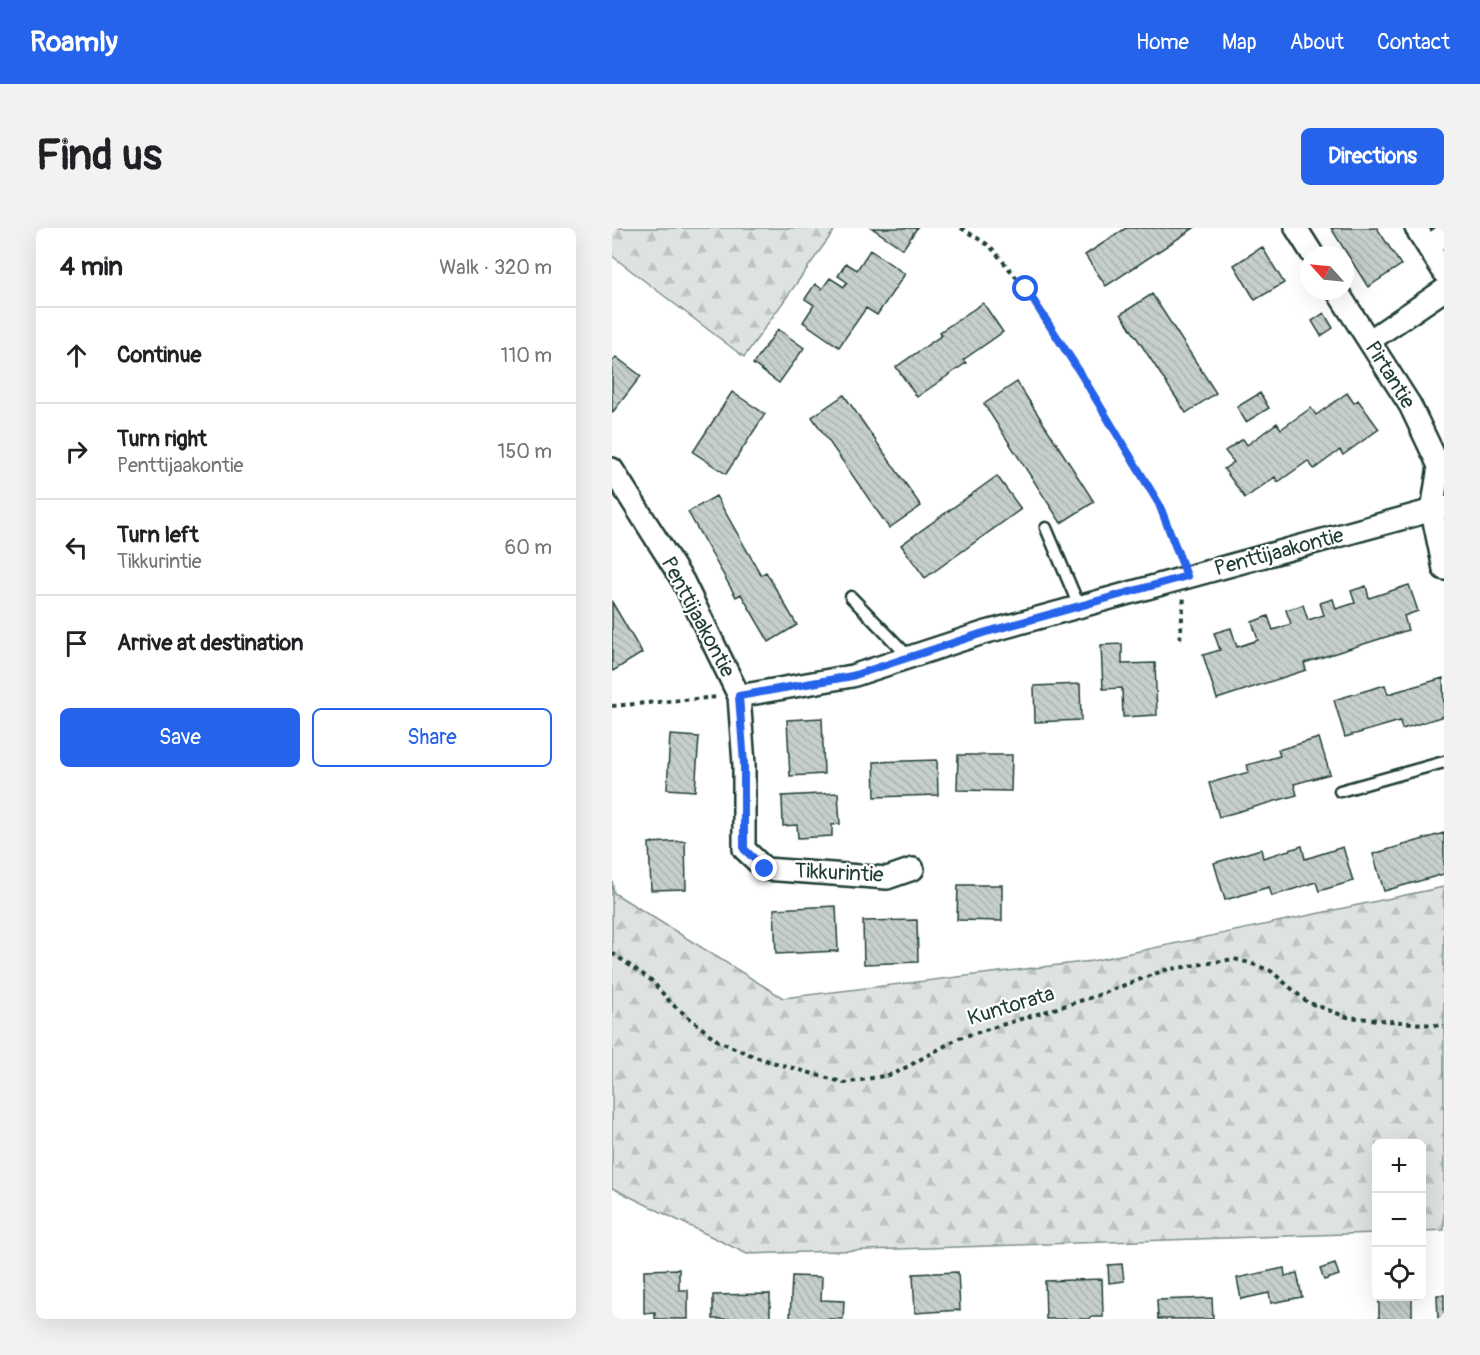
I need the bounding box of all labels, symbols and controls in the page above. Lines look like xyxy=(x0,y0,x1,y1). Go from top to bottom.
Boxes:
text: Roamly xyxy=(30,25,118,60)
text: Home xyxy=(1136,29,1189,56)
text: Map xyxy=(1222,29,1257,56)
text: About xyxy=(1290,29,1344,56)
text: Contact xyxy=(1377,29,1450,56)
button: Directions xyxy=(1301,128,1444,185)
text: Find us xyxy=(36,130,162,182)
north arrow xyxy=(1300,246,1354,300)
text: 4 min xyxy=(60,251,123,283)
text: Walk · 320 m xyxy=(439,255,552,280)
route start xyxy=(1012,275,1038,301)
street label: Pirtantie xyxy=(1359,336,1422,414)
icon: ahead xyxy=(60,339,93,372)
text: Continue xyxy=(117,341,201,369)
text: 110 m xyxy=(501,343,552,368)
text: Turn right xyxy=(117,425,207,453)
icon: right xyxy=(60,435,93,468)
text: 150 m xyxy=(498,439,552,464)
text: Penttijaakontie xyxy=(117,453,243,478)
text: Turn left xyxy=(117,521,199,549)
street label: Penttijaakontie xyxy=(1211,522,1347,582)
icon: left xyxy=(60,531,93,564)
text: 60 m xyxy=(505,535,552,560)
text: Tikkurintie xyxy=(117,549,202,574)
street label: Penttijaakontie xyxy=(655,552,741,682)
icon: arrive xyxy=(60,627,93,660)
text: Arrive at destination xyxy=(117,629,303,657)
button: Save xyxy=(60,708,300,767)
button: Share xyxy=(312,708,552,767)
route end xyxy=(751,855,777,881)
street label: Tikkurintie xyxy=(794,857,885,889)
street label: Kuntorata xyxy=(964,980,1058,1032)
map controls xyxy=(1372,1139,1426,1301)
button: + xyxy=(1372,1139,1426,1193)
button: − xyxy=(1372,1193,1426,1247)
button: locate xyxy=(1372,1247,1426,1301)

